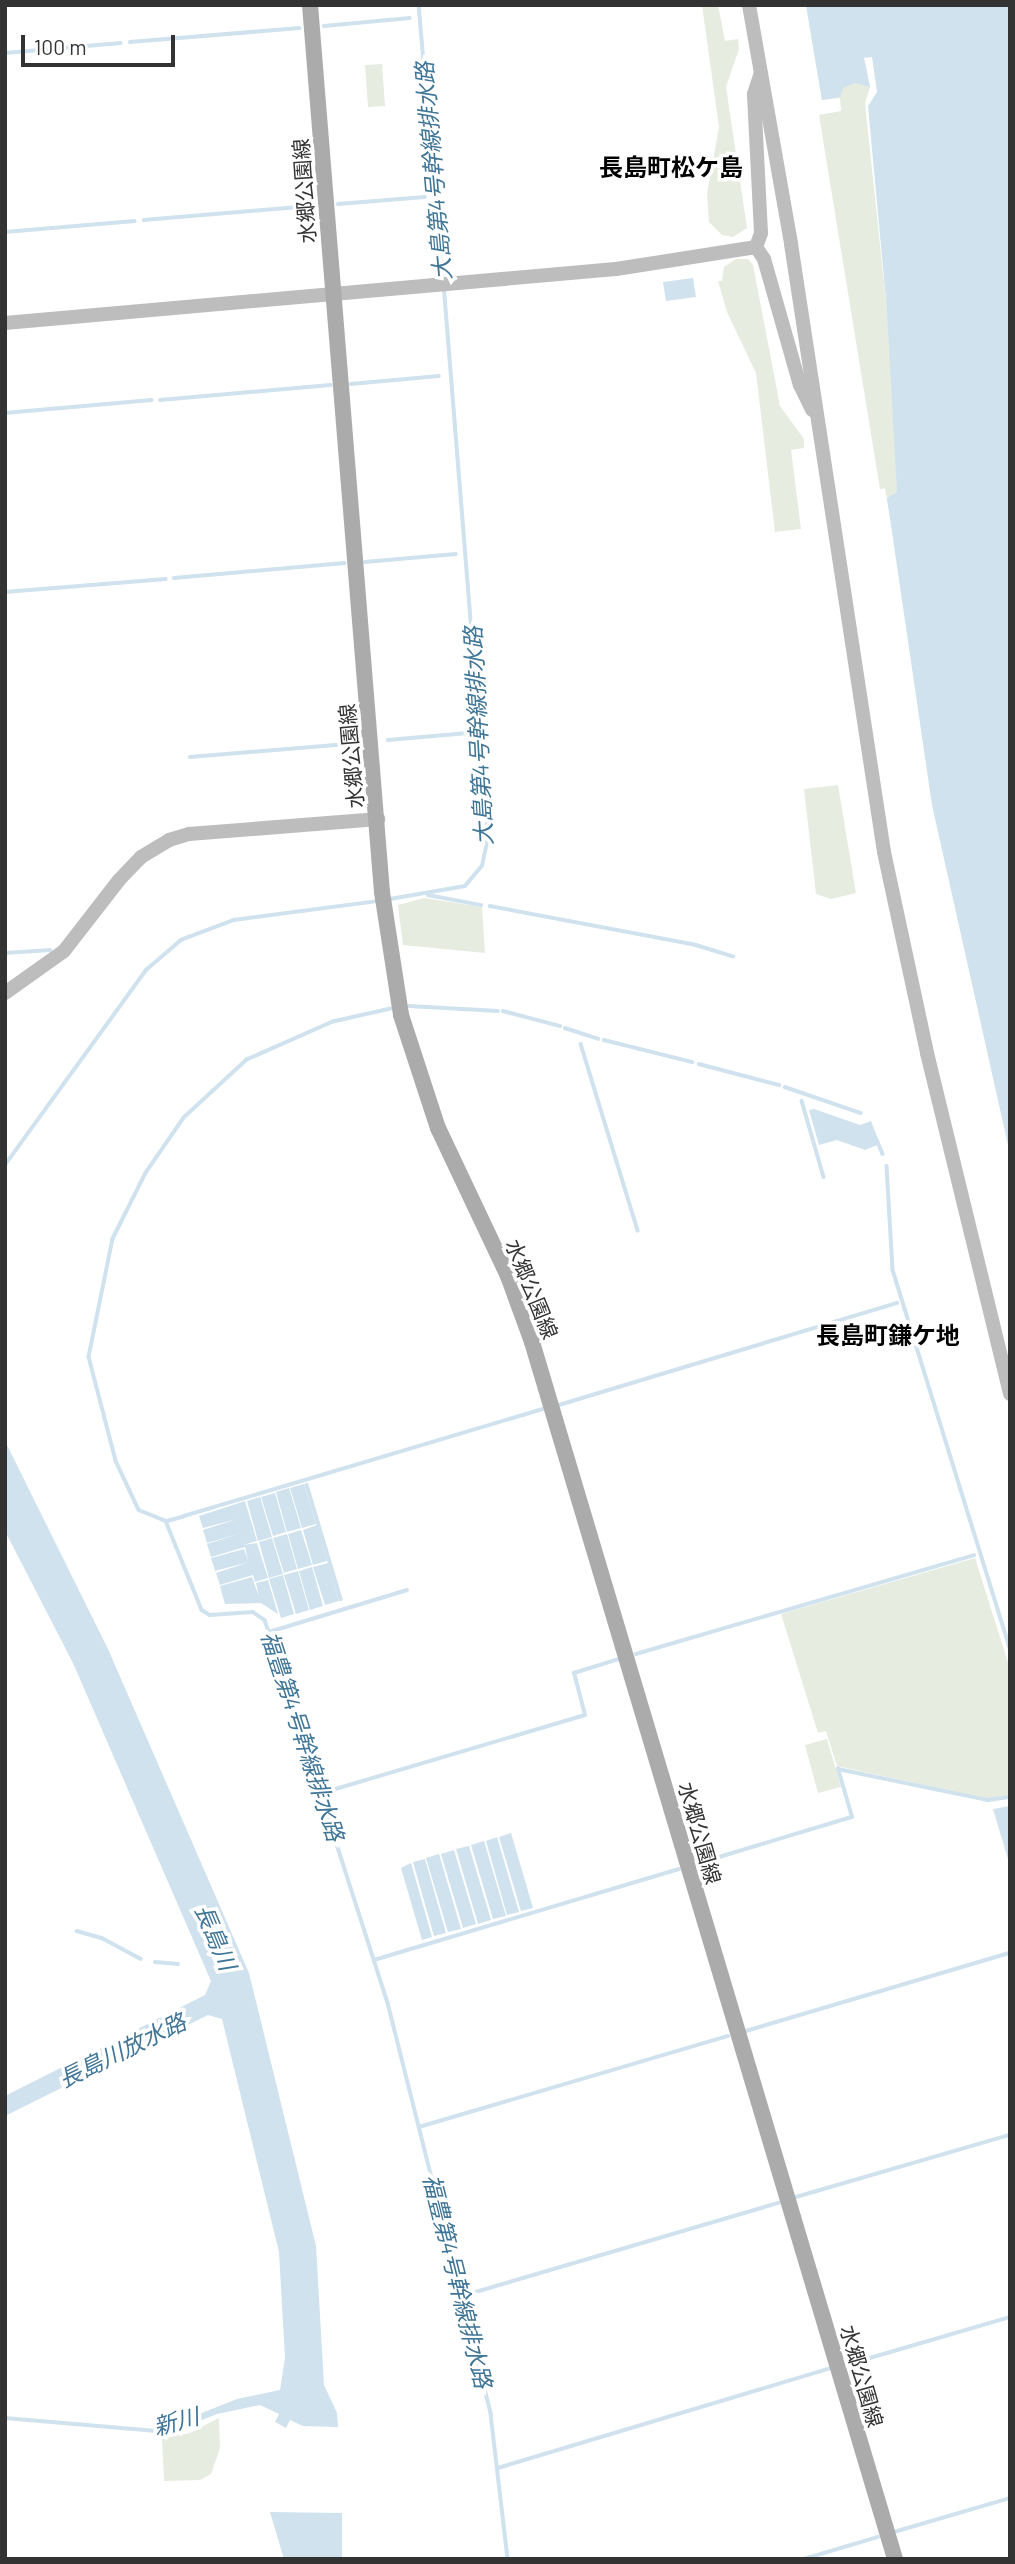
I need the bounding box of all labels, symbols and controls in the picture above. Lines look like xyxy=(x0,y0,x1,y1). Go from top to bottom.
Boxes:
scale bar xyxy=(24,21,178,65)
text: 100 m xyxy=(34,34,87,59)
water label: 大島第4号幹線排水路 xyxy=(410,61,456,281)
street label: 水郷公園線 xyxy=(288,138,320,244)
district label: 長島町松ケ島 xyxy=(599,153,743,181)
water label: 大島第4号幹線排水路 xyxy=(458,626,498,846)
street label: 水郷公園線 xyxy=(334,703,368,809)
street label: 水郷公園線 xyxy=(501,1236,563,1342)
district label: 長島町鎌ケ地 xyxy=(816,1321,960,1349)
water label: 福豊第4号幹線排水路 xyxy=(256,1627,350,1845)
street label: 水郷公園線 xyxy=(673,1779,727,1887)
water label: 長島川 xyxy=(190,1900,242,1974)
water label: 長島川放水路 xyxy=(54,2007,190,2093)
water label: 福豊第4号幹線排水路 xyxy=(418,2171,498,2391)
street label: 水郷公園線 xyxy=(835,2322,889,2430)
water label: 新川 xyxy=(150,2402,202,2440)

